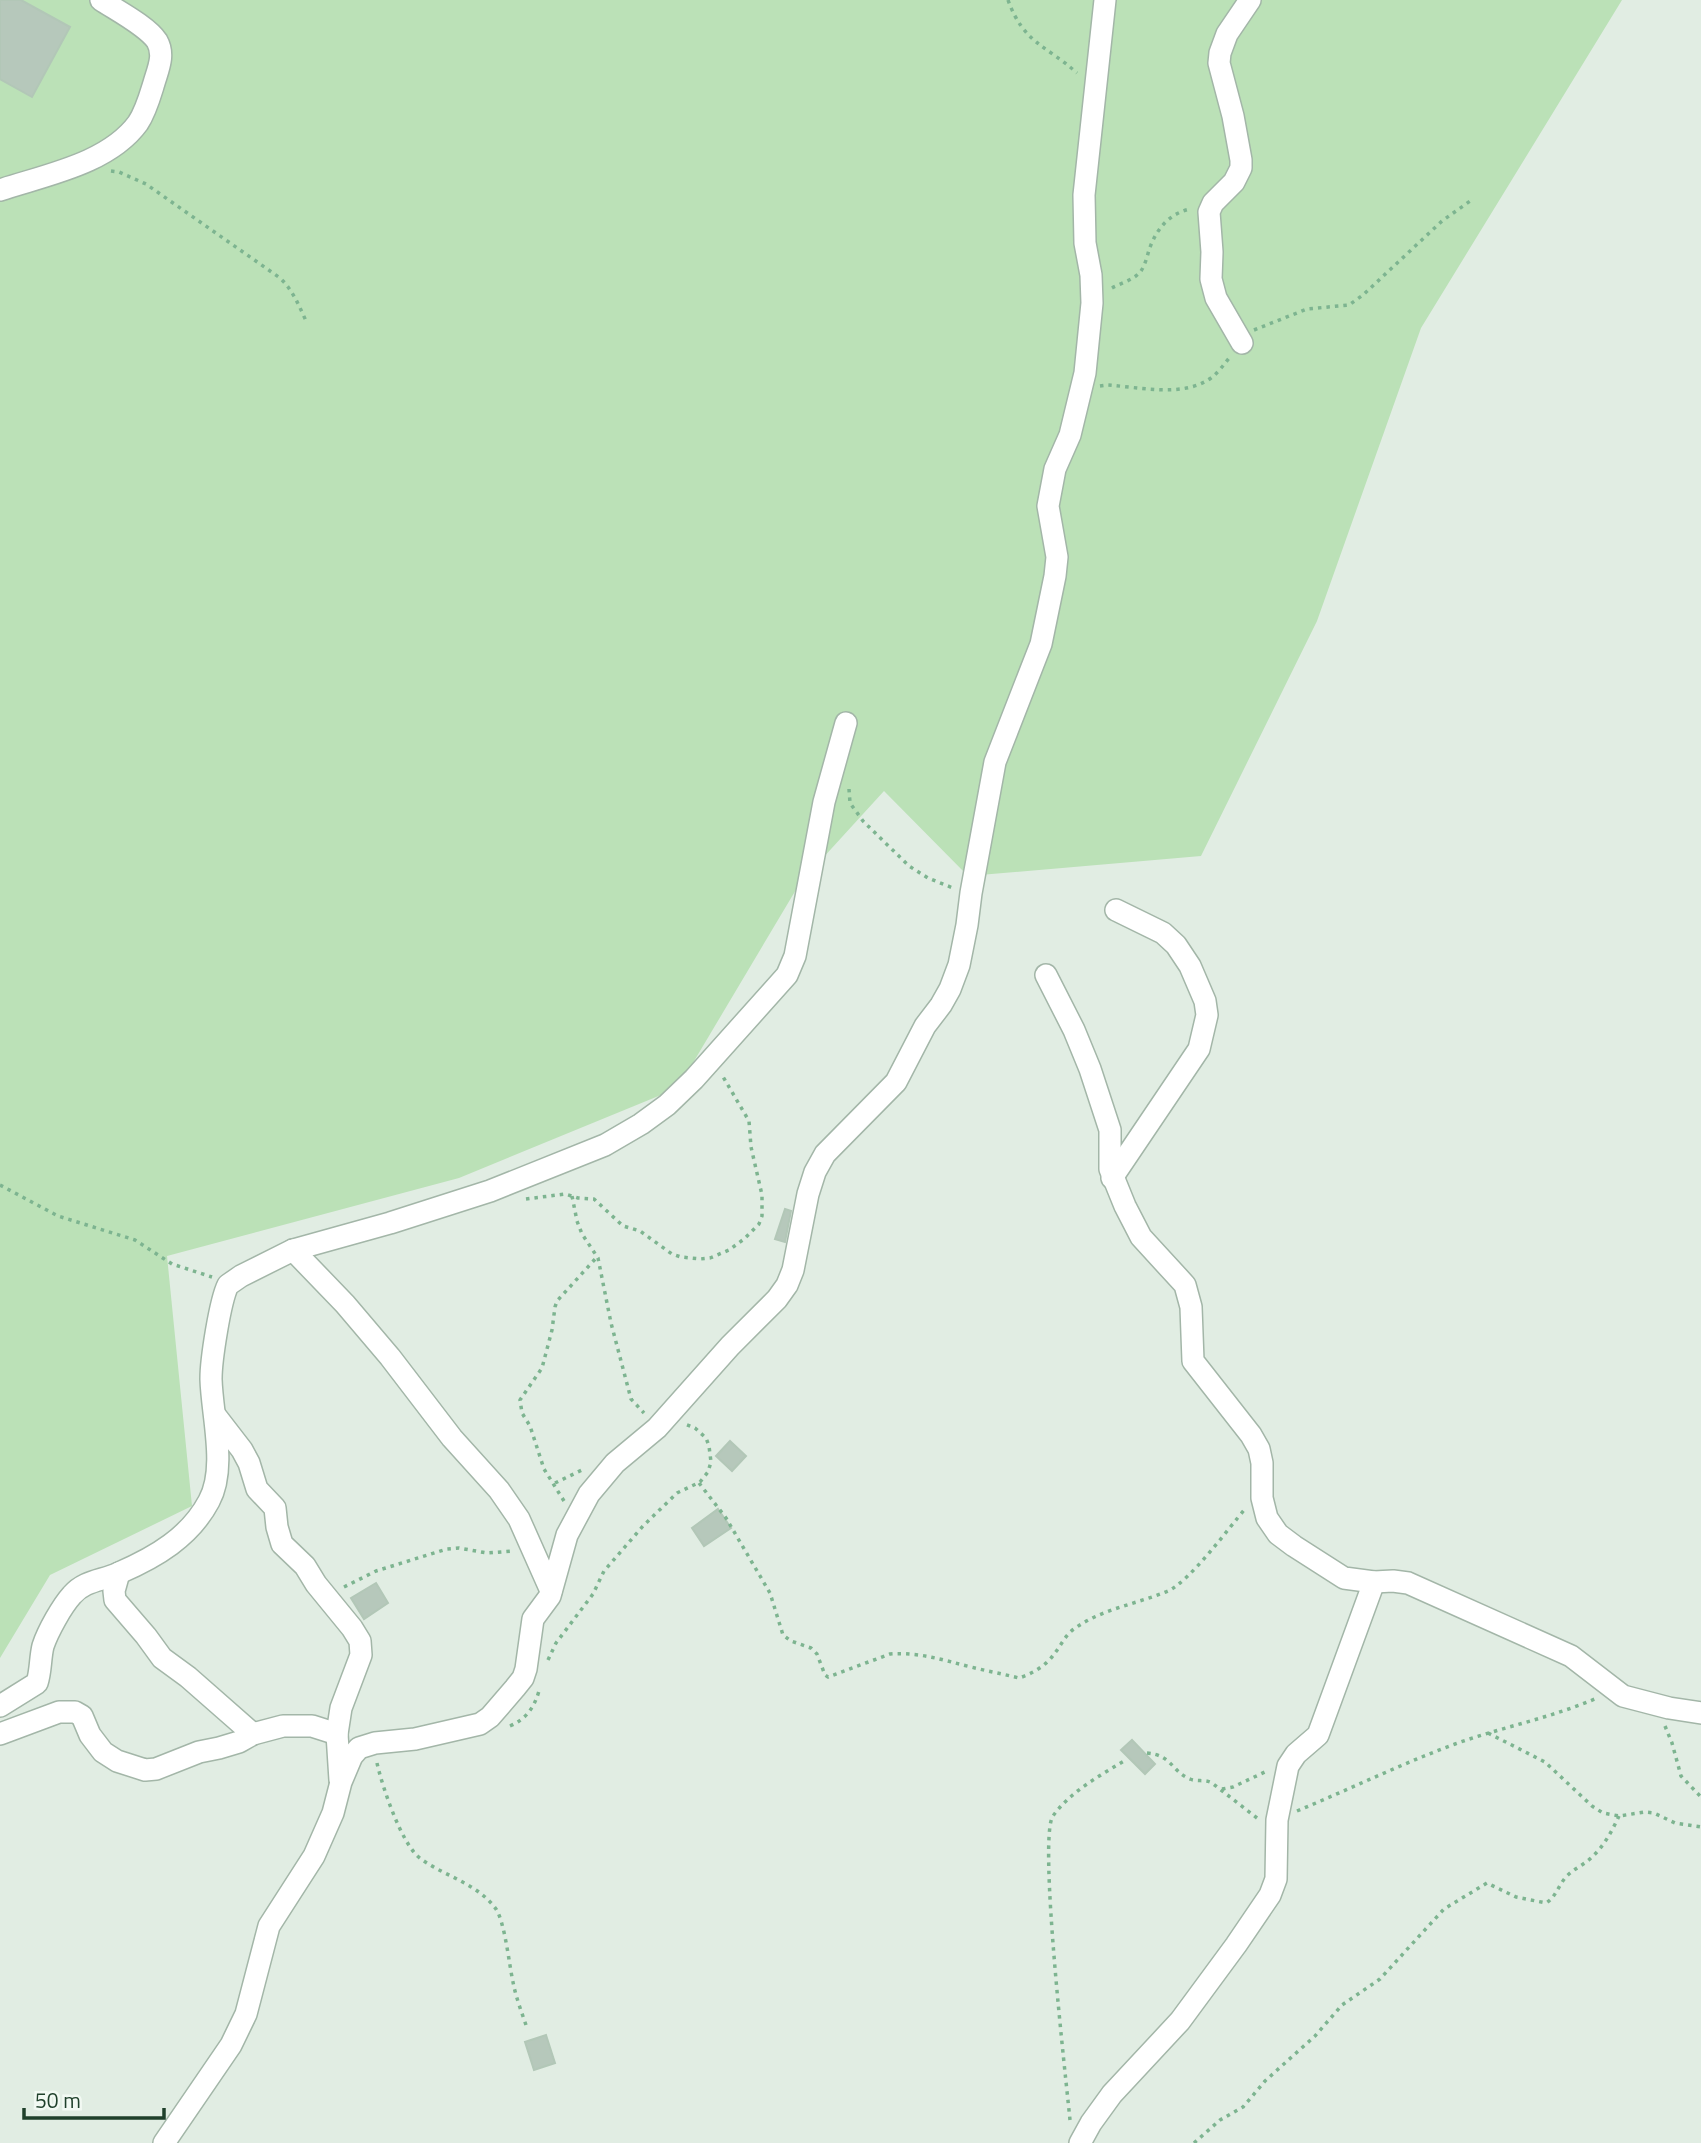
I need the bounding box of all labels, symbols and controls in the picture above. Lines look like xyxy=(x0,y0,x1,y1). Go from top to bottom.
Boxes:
scale bar xyxy=(24,2076,164,2120)
text: 50 m xyxy=(35,2084,81,2116)

